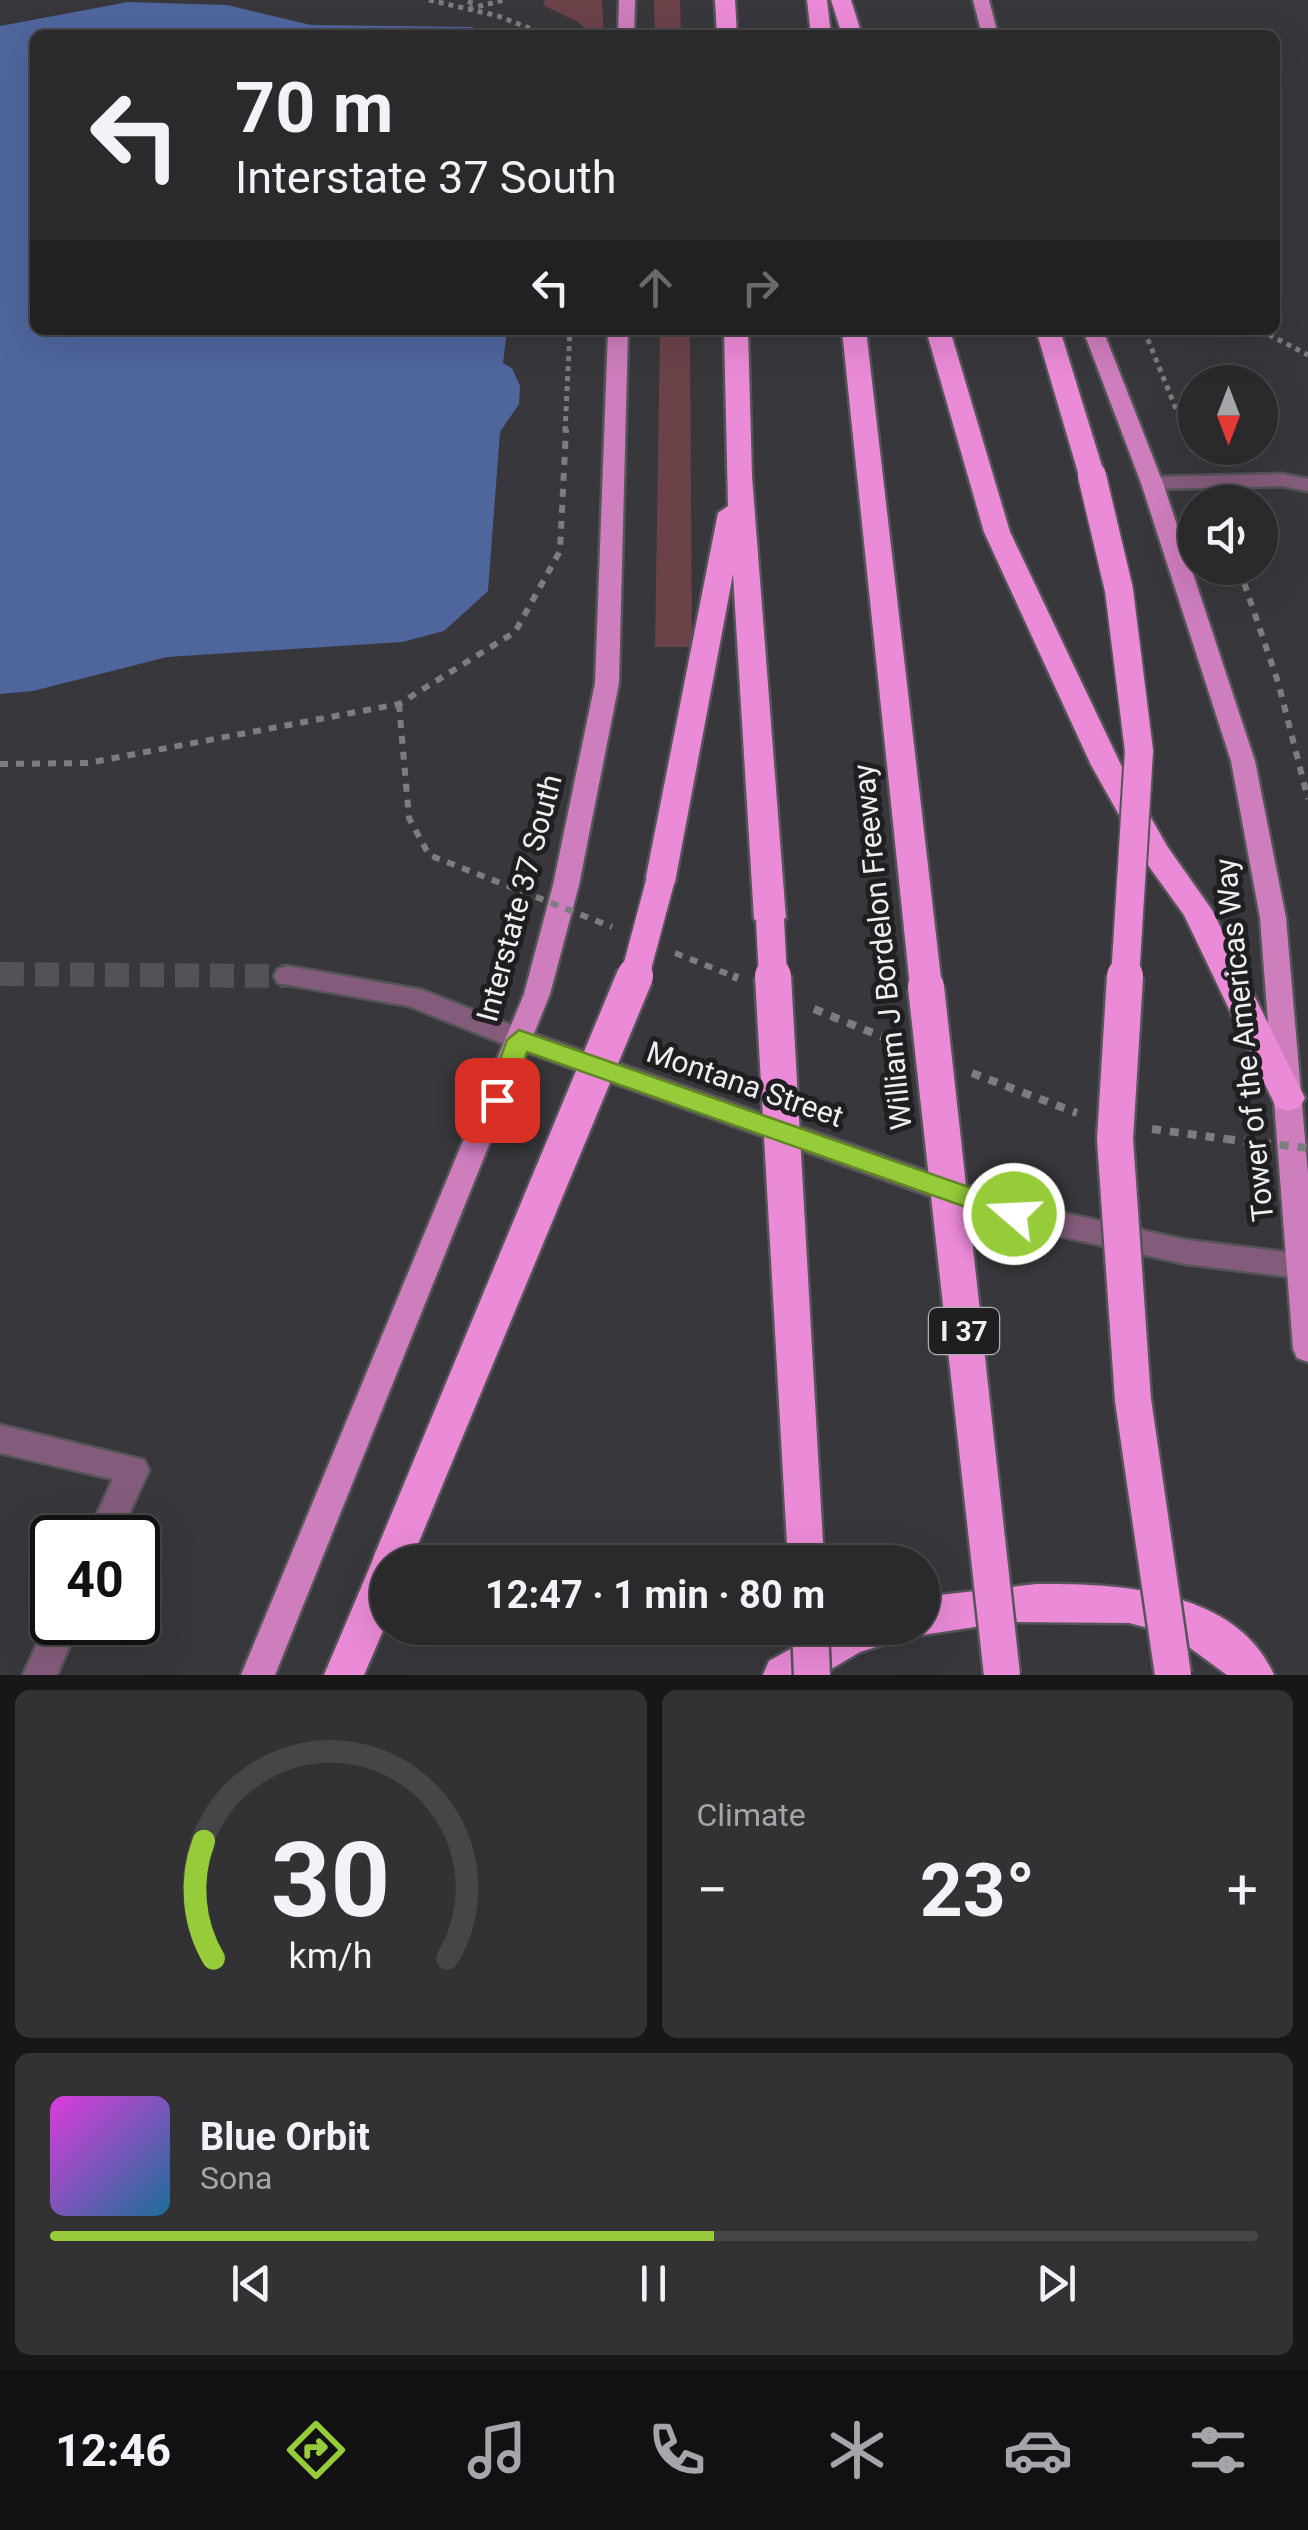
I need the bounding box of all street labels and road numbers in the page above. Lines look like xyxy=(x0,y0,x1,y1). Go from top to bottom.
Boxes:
street label: William J Bordelon Freeway xyxy=(845,762,919,1132)
street label: Interstate 37 South xyxy=(469,771,569,1025)
street label: Tower of the Americas Way xyxy=(1208,857,1280,1223)
street label: Montana Street xyxy=(642,1034,848,1134)
road number: I 37 xyxy=(929,1308,999,1354)

